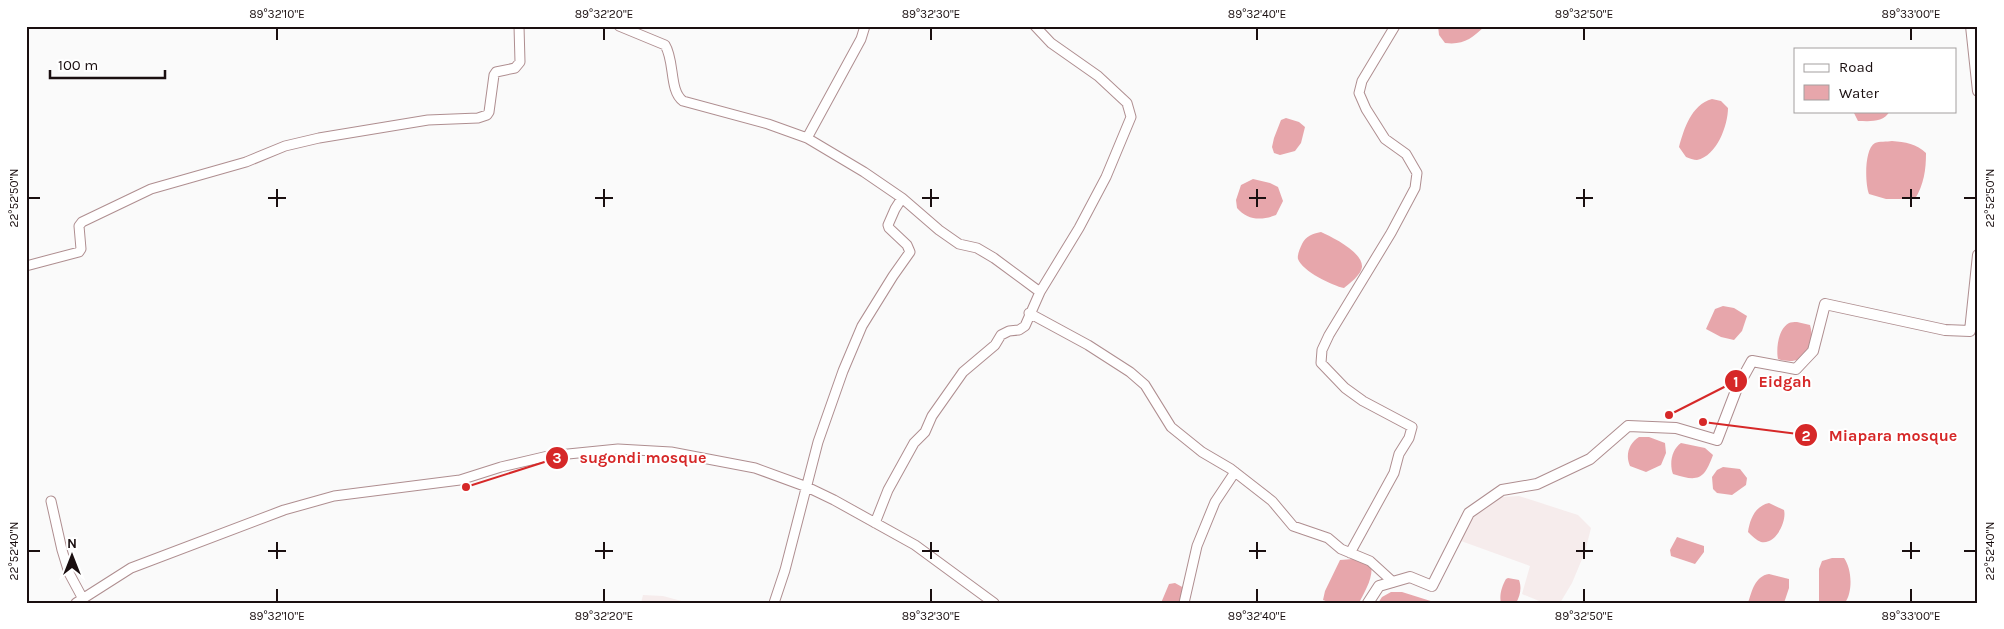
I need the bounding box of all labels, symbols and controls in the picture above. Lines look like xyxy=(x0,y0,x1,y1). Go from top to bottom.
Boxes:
text: 89°32'10"E xyxy=(249,7,305,21)
text: 89°32'20"E xyxy=(575,7,633,21)
text: 89°32'30"E xyxy=(902,7,960,21)
text: 89°32'40"E xyxy=(1228,7,1286,21)
text: 89°32'50"E xyxy=(1555,7,1613,21)
text: 89°33'00"E xyxy=(1882,7,1940,21)
scale bar xyxy=(50,48,165,80)
legend xyxy=(1794,48,1956,112)
text: 100 m xyxy=(58,56,98,74)
text: Road xyxy=(1839,58,1874,76)
text: Water xyxy=(1839,84,1880,102)
text: 22°52'50"N xyxy=(7,168,21,228)
text: 22°52'50"N xyxy=(1983,168,1997,228)
callout: Eidgah xyxy=(1723,366,1821,397)
text: Eidgah xyxy=(1758,372,1812,391)
text: 1 xyxy=(1733,373,1739,391)
callout: Miapara mosque xyxy=(1794,420,1967,451)
text: Miapara mosque xyxy=(1829,426,1957,445)
text: 2 xyxy=(1801,427,1811,445)
callout: sugondi mosque xyxy=(545,442,717,473)
text: sugondi mosque xyxy=(580,448,706,467)
text: 3 xyxy=(552,449,562,467)
text: 22°52'40"N xyxy=(7,521,21,581)
text: 22°52'40"N xyxy=(1983,521,1997,581)
north arrow xyxy=(48,532,98,582)
text: N xyxy=(67,535,77,552)
text: 89°32'10"E xyxy=(249,609,305,623)
text: 89°32'20"E xyxy=(575,609,633,623)
text: 89°32'30"E xyxy=(902,609,960,623)
text: 89°32'40"E xyxy=(1228,609,1286,623)
text: 89°32'50"E xyxy=(1555,609,1613,623)
text: 89°33'00"E xyxy=(1882,609,1940,623)

